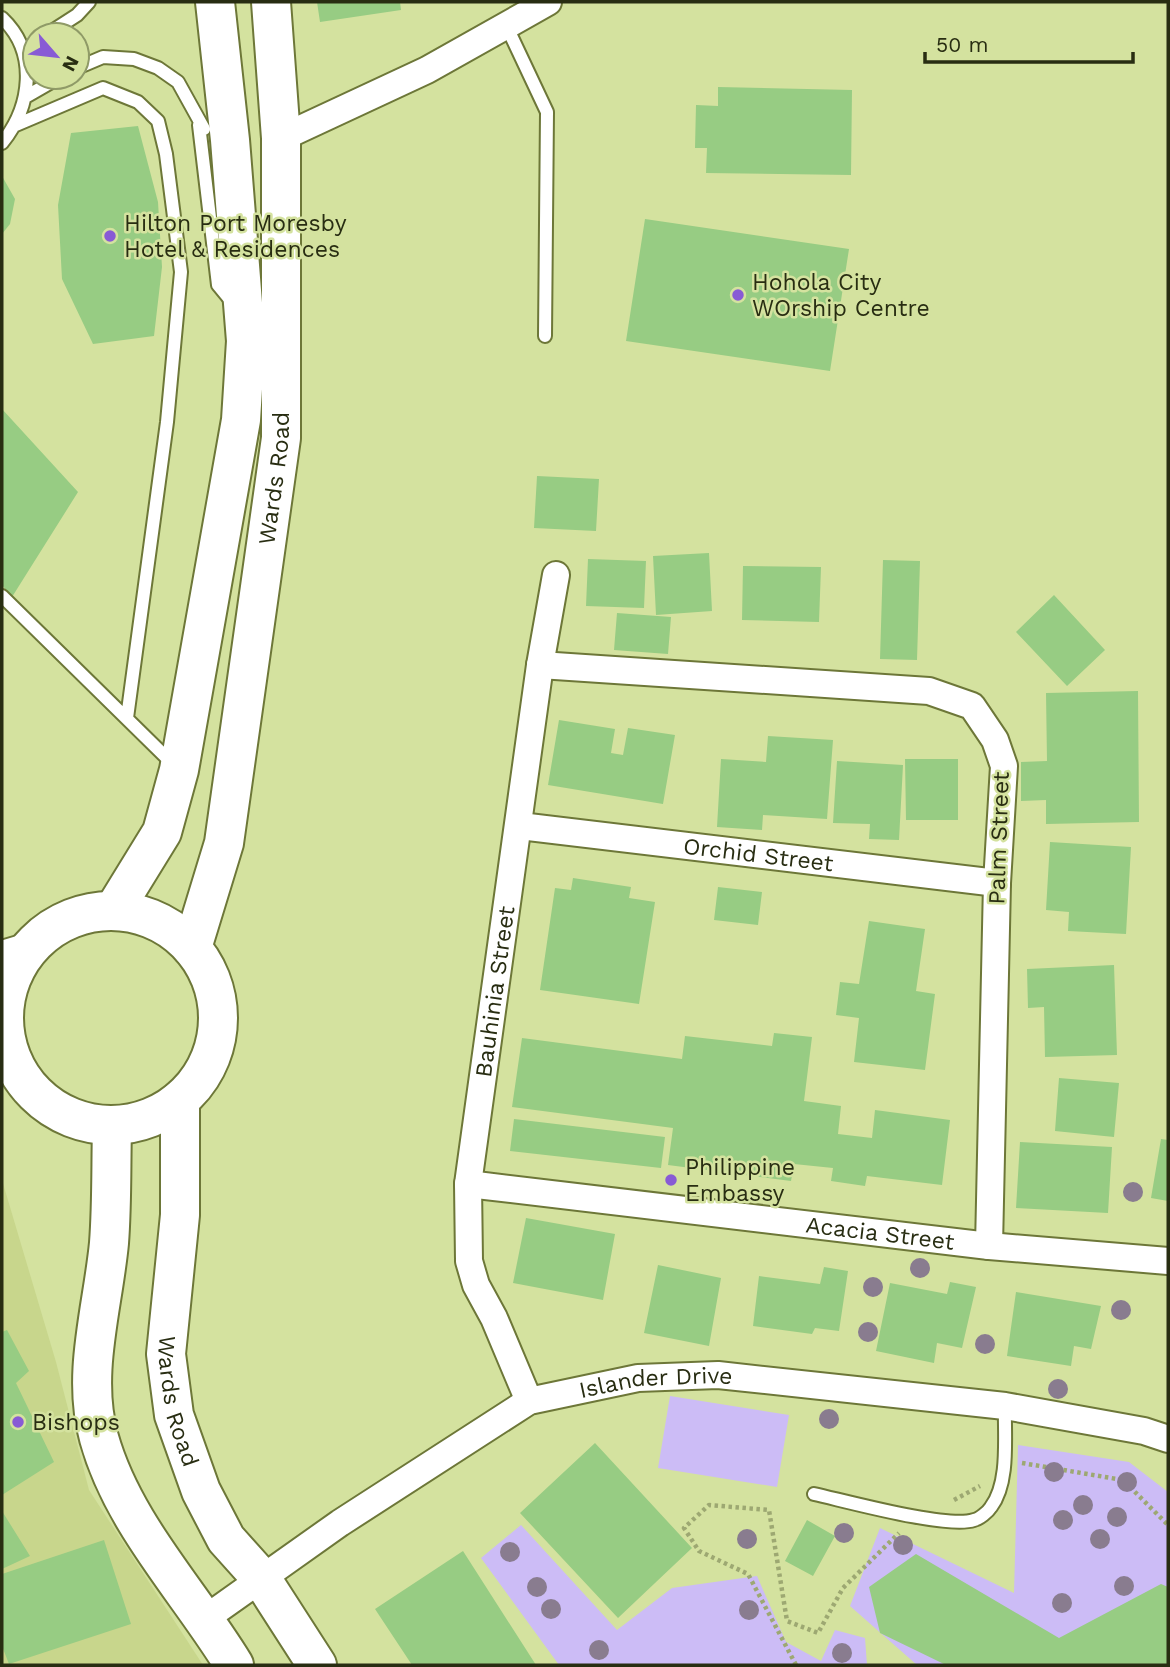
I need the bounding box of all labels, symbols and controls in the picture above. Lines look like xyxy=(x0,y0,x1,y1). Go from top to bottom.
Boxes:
north arrow xyxy=(21,21,91,91)
scale bar xyxy=(925,21,1133,65)
text: 50 m xyxy=(936,32,988,57)
text: N xyxy=(57,52,84,75)
place label: Hilton Port Moresby Hotel & Residences xyxy=(124,210,347,263)
marker: Hilton Port Moresby Hotel & Residences xyxy=(102,228,118,244)
place label: Hohola City WOrship Centre xyxy=(752,269,930,322)
marker: Hohola City WOrship Centre xyxy=(730,287,746,303)
street label: Wards Road xyxy=(253,412,295,546)
street label: Palm Street xyxy=(983,771,1015,905)
street label: Orchid Street xyxy=(682,832,835,877)
street label: Bauhinia Street xyxy=(469,904,520,1079)
place label: Philippine Embassy xyxy=(685,1154,795,1207)
marker: Philippine Embassy xyxy=(663,1172,679,1188)
street label: Acacia Street xyxy=(804,1211,956,1255)
street label: Wards Road xyxy=(152,1334,205,1470)
street label: Islander Drive xyxy=(577,1361,734,1404)
place label: Bishops xyxy=(32,1409,120,1436)
marker: Bishops xyxy=(10,1414,26,1430)

